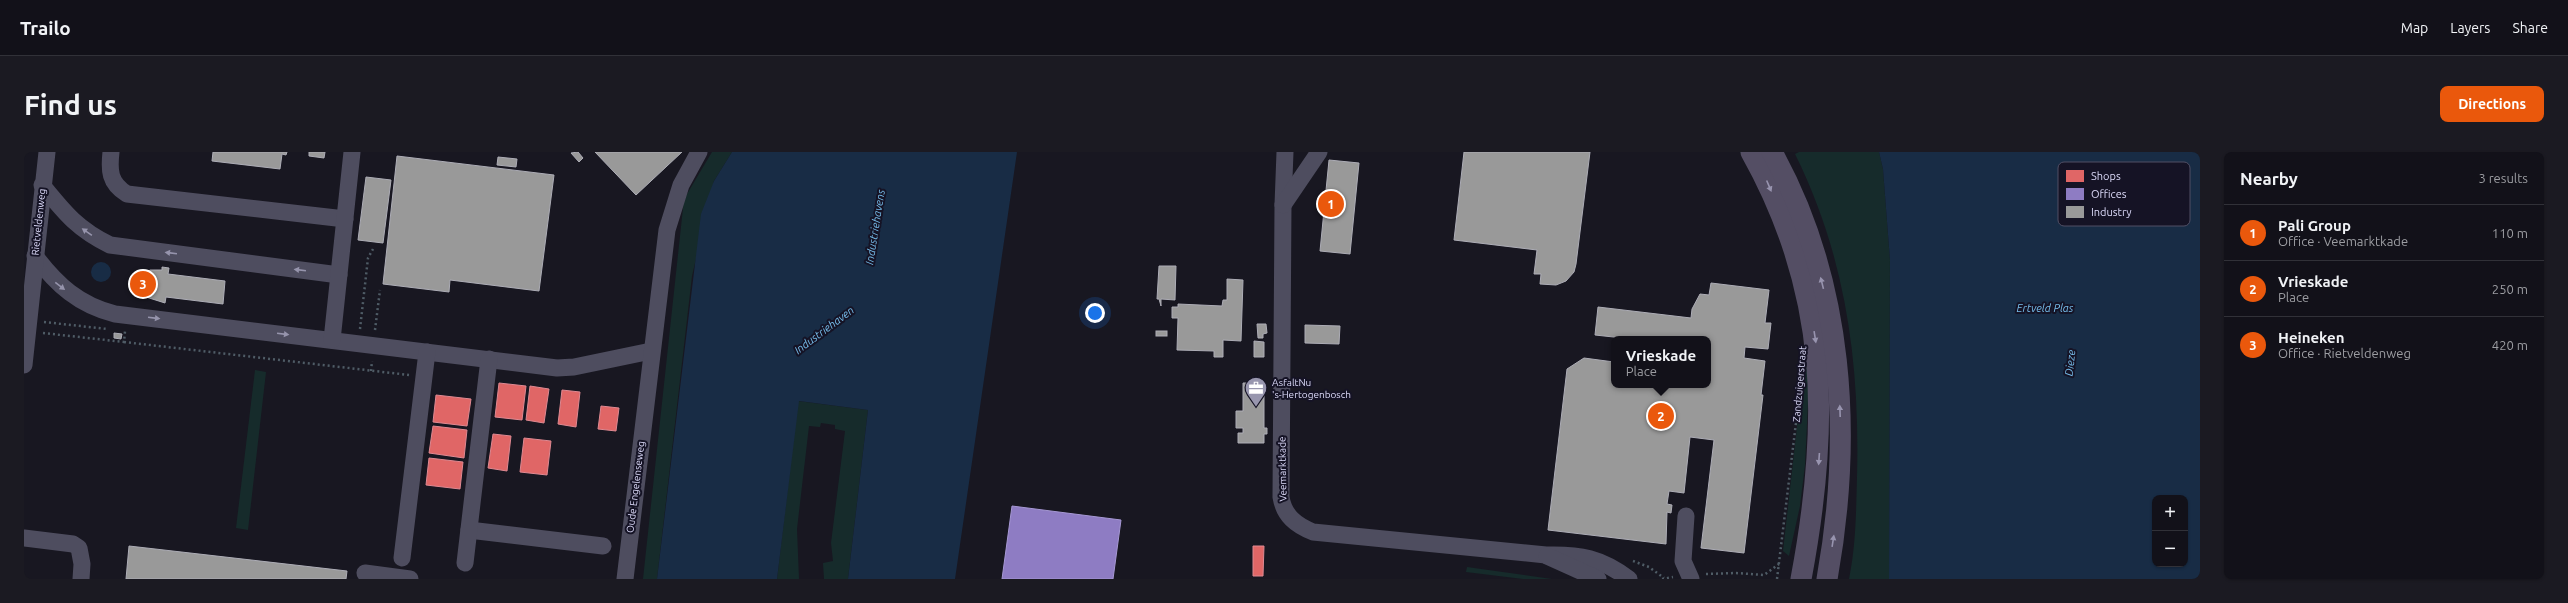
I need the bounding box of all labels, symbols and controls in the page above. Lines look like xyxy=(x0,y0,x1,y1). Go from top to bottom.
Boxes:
text: Trailo xyxy=(20,17,71,39)
text: Map xyxy=(2401,20,2428,36)
text: Layers xyxy=(2450,20,2490,36)
text: Share xyxy=(2512,20,2548,36)
button: Directions xyxy=(2440,86,2544,122)
text: Find us xyxy=(24,89,117,120)
legend xyxy=(2058,162,2190,226)
text: Nearby xyxy=(2240,169,2298,188)
text: Shops xyxy=(2091,170,2121,182)
text: 3 results xyxy=(2478,171,2528,185)
one-way arrow xyxy=(1766,181,1772,192)
street label: Rietveldenweg xyxy=(30,188,47,256)
water label: Industriehavens xyxy=(863,188,887,265)
text: Offices xyxy=(2091,188,2127,200)
pin: 1 xyxy=(1318,189,1344,219)
text: Industry xyxy=(2091,206,2132,218)
text: Pali Group xyxy=(2278,217,2351,234)
text: 1 xyxy=(2249,226,2257,240)
text: 110 m xyxy=(2492,226,2528,240)
one-way arrow xyxy=(81,228,92,236)
text: Office · Veemarktkade xyxy=(2278,234,2408,248)
one-way arrow xyxy=(165,250,177,256)
one-way arrow xyxy=(294,267,306,273)
pin: 3 xyxy=(130,269,156,299)
text: Vrieskade xyxy=(2278,273,2348,290)
one-way arrow xyxy=(1819,276,1825,288)
one-way arrow xyxy=(54,281,65,290)
text: 2 xyxy=(2249,282,2257,296)
text: 250 m xyxy=(2492,282,2528,296)
text: Place xyxy=(2278,290,2309,304)
water label: Ertveld Plas xyxy=(2017,302,2074,314)
your location xyxy=(1085,303,1105,323)
water label: Industriehaven xyxy=(792,304,856,356)
one-way arrow xyxy=(148,314,160,321)
text: Heineken xyxy=(2278,329,2344,346)
one-way arrow xyxy=(277,331,289,337)
one-way arrow xyxy=(1812,331,1818,343)
popup xyxy=(1611,336,1711,388)
text: 3 xyxy=(2249,338,2257,352)
text: 420 m xyxy=(2492,338,2528,352)
street label: Zandzuigerstraat xyxy=(1791,345,1808,423)
text: Office · Rietveldenweg xyxy=(2278,346,2411,360)
text: Vrieskade xyxy=(1626,347,1696,364)
water label: Dieze xyxy=(2063,349,2077,377)
text: Place xyxy=(1626,364,1657,378)
office icon: AsfaltNu 's-Hertogenbosch xyxy=(1243,375,1269,408)
place label: AsfaltNu 's-Hertogenbosch xyxy=(1272,377,1351,400)
pin: 2 xyxy=(1648,401,1674,431)
one-way arrow xyxy=(1836,405,1843,417)
street label: Veemarktkade xyxy=(1276,436,1289,502)
street label: Oude Engelenseweg xyxy=(624,441,647,534)
one-way arrow xyxy=(1815,453,1822,465)
map controls xyxy=(2152,495,2188,567)
button: + xyxy=(2152,495,2188,531)
button: − xyxy=(2152,531,2188,567)
one-way arrow xyxy=(1830,534,1836,547)

